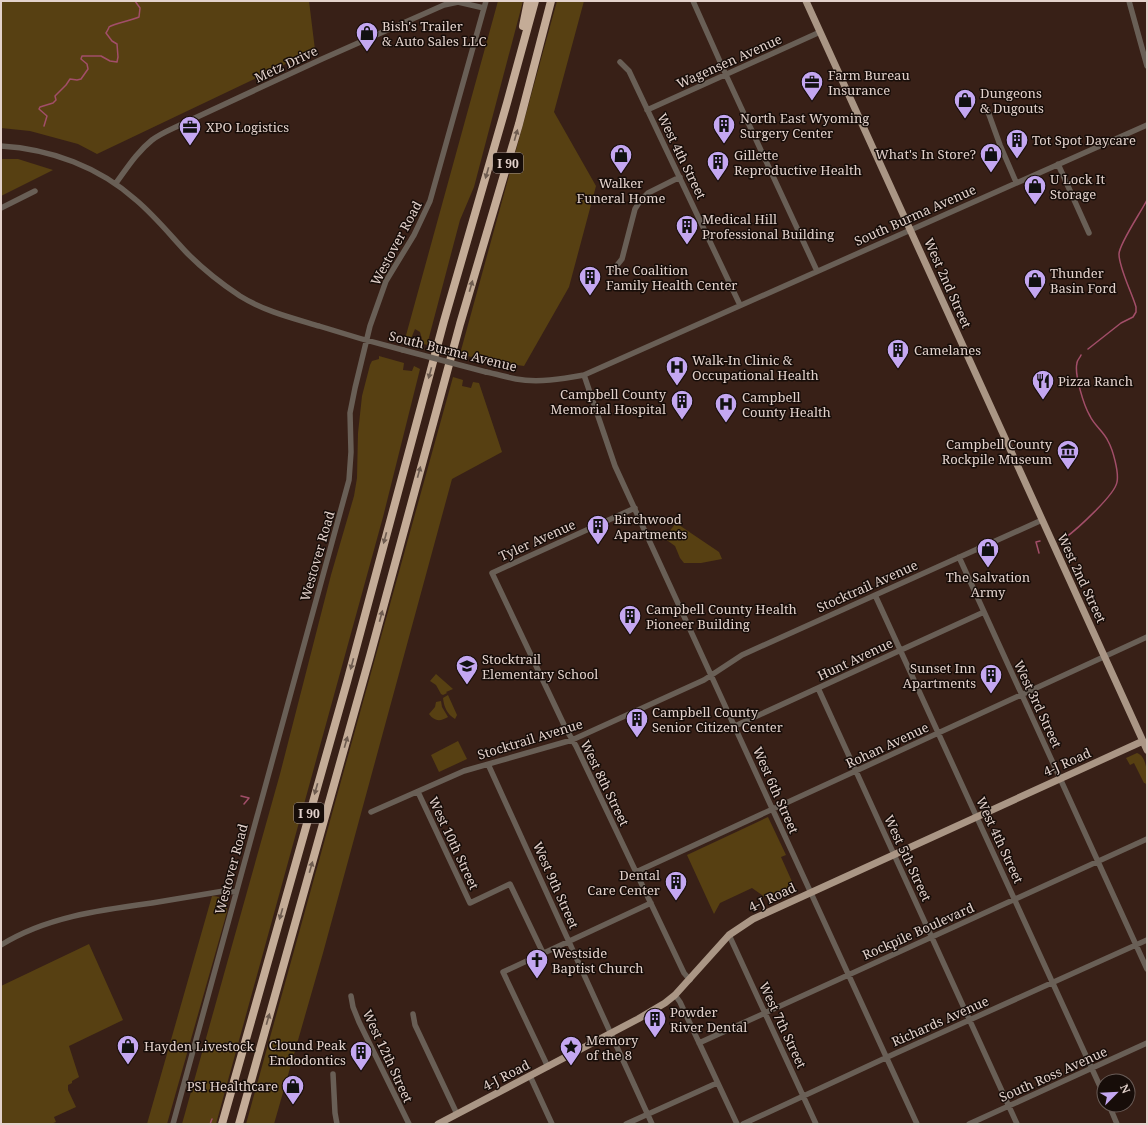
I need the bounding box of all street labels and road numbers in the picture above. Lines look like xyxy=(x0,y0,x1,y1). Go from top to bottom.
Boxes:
street label: Wagensen Avenue xyxy=(674,30,784,92)
street label: Metz Drive xyxy=(251,41,321,87)
street label: West 4th Street xyxy=(653,110,711,202)
road number: I 90 xyxy=(493,153,523,173)
street label: South Burma Avenue xyxy=(851,180,979,250)
street label: Westover Road xyxy=(366,198,426,288)
street label: West 2nd Street xyxy=(920,235,976,331)
street label: South Burma Avenue xyxy=(387,326,519,376)
street label: Westover Road xyxy=(296,509,338,603)
street label: Tyler Avenue xyxy=(496,515,578,565)
street label: West 2nd Street xyxy=(1053,530,1111,626)
street label: Stocktrail Avenue xyxy=(814,556,920,616)
street label: Hunt Avenue xyxy=(814,634,896,684)
street label: West 3rd Street xyxy=(1010,657,1066,751)
street label: Stocktrail Avenue xyxy=(475,714,585,764)
street label: Rohan Avenue xyxy=(842,718,932,772)
street label: West 8th Street xyxy=(576,737,634,829)
street label: 4-J Road xyxy=(1040,743,1094,781)
street label: West 6th Street xyxy=(749,744,803,837)
street label: West 10th Street xyxy=(425,794,484,893)
street label: West 4th Street xyxy=(972,794,1028,886)
road number: I 90 xyxy=(294,803,324,823)
street label: West 5th Street xyxy=(880,812,936,904)
street label: Westover Road xyxy=(210,822,252,916)
street label: West 9th Street xyxy=(529,839,583,932)
street label: 4-J Road xyxy=(745,878,799,916)
street label: Rockpile Boulevard xyxy=(859,898,977,964)
street label: West 7th Street xyxy=(755,979,811,1071)
street label: Richards Avenue xyxy=(889,992,991,1050)
street label: West 12th Street xyxy=(359,1007,418,1106)
street label: South Ross Avenue xyxy=(996,1042,1110,1106)
street label: 4-J Road xyxy=(479,1055,533,1095)

